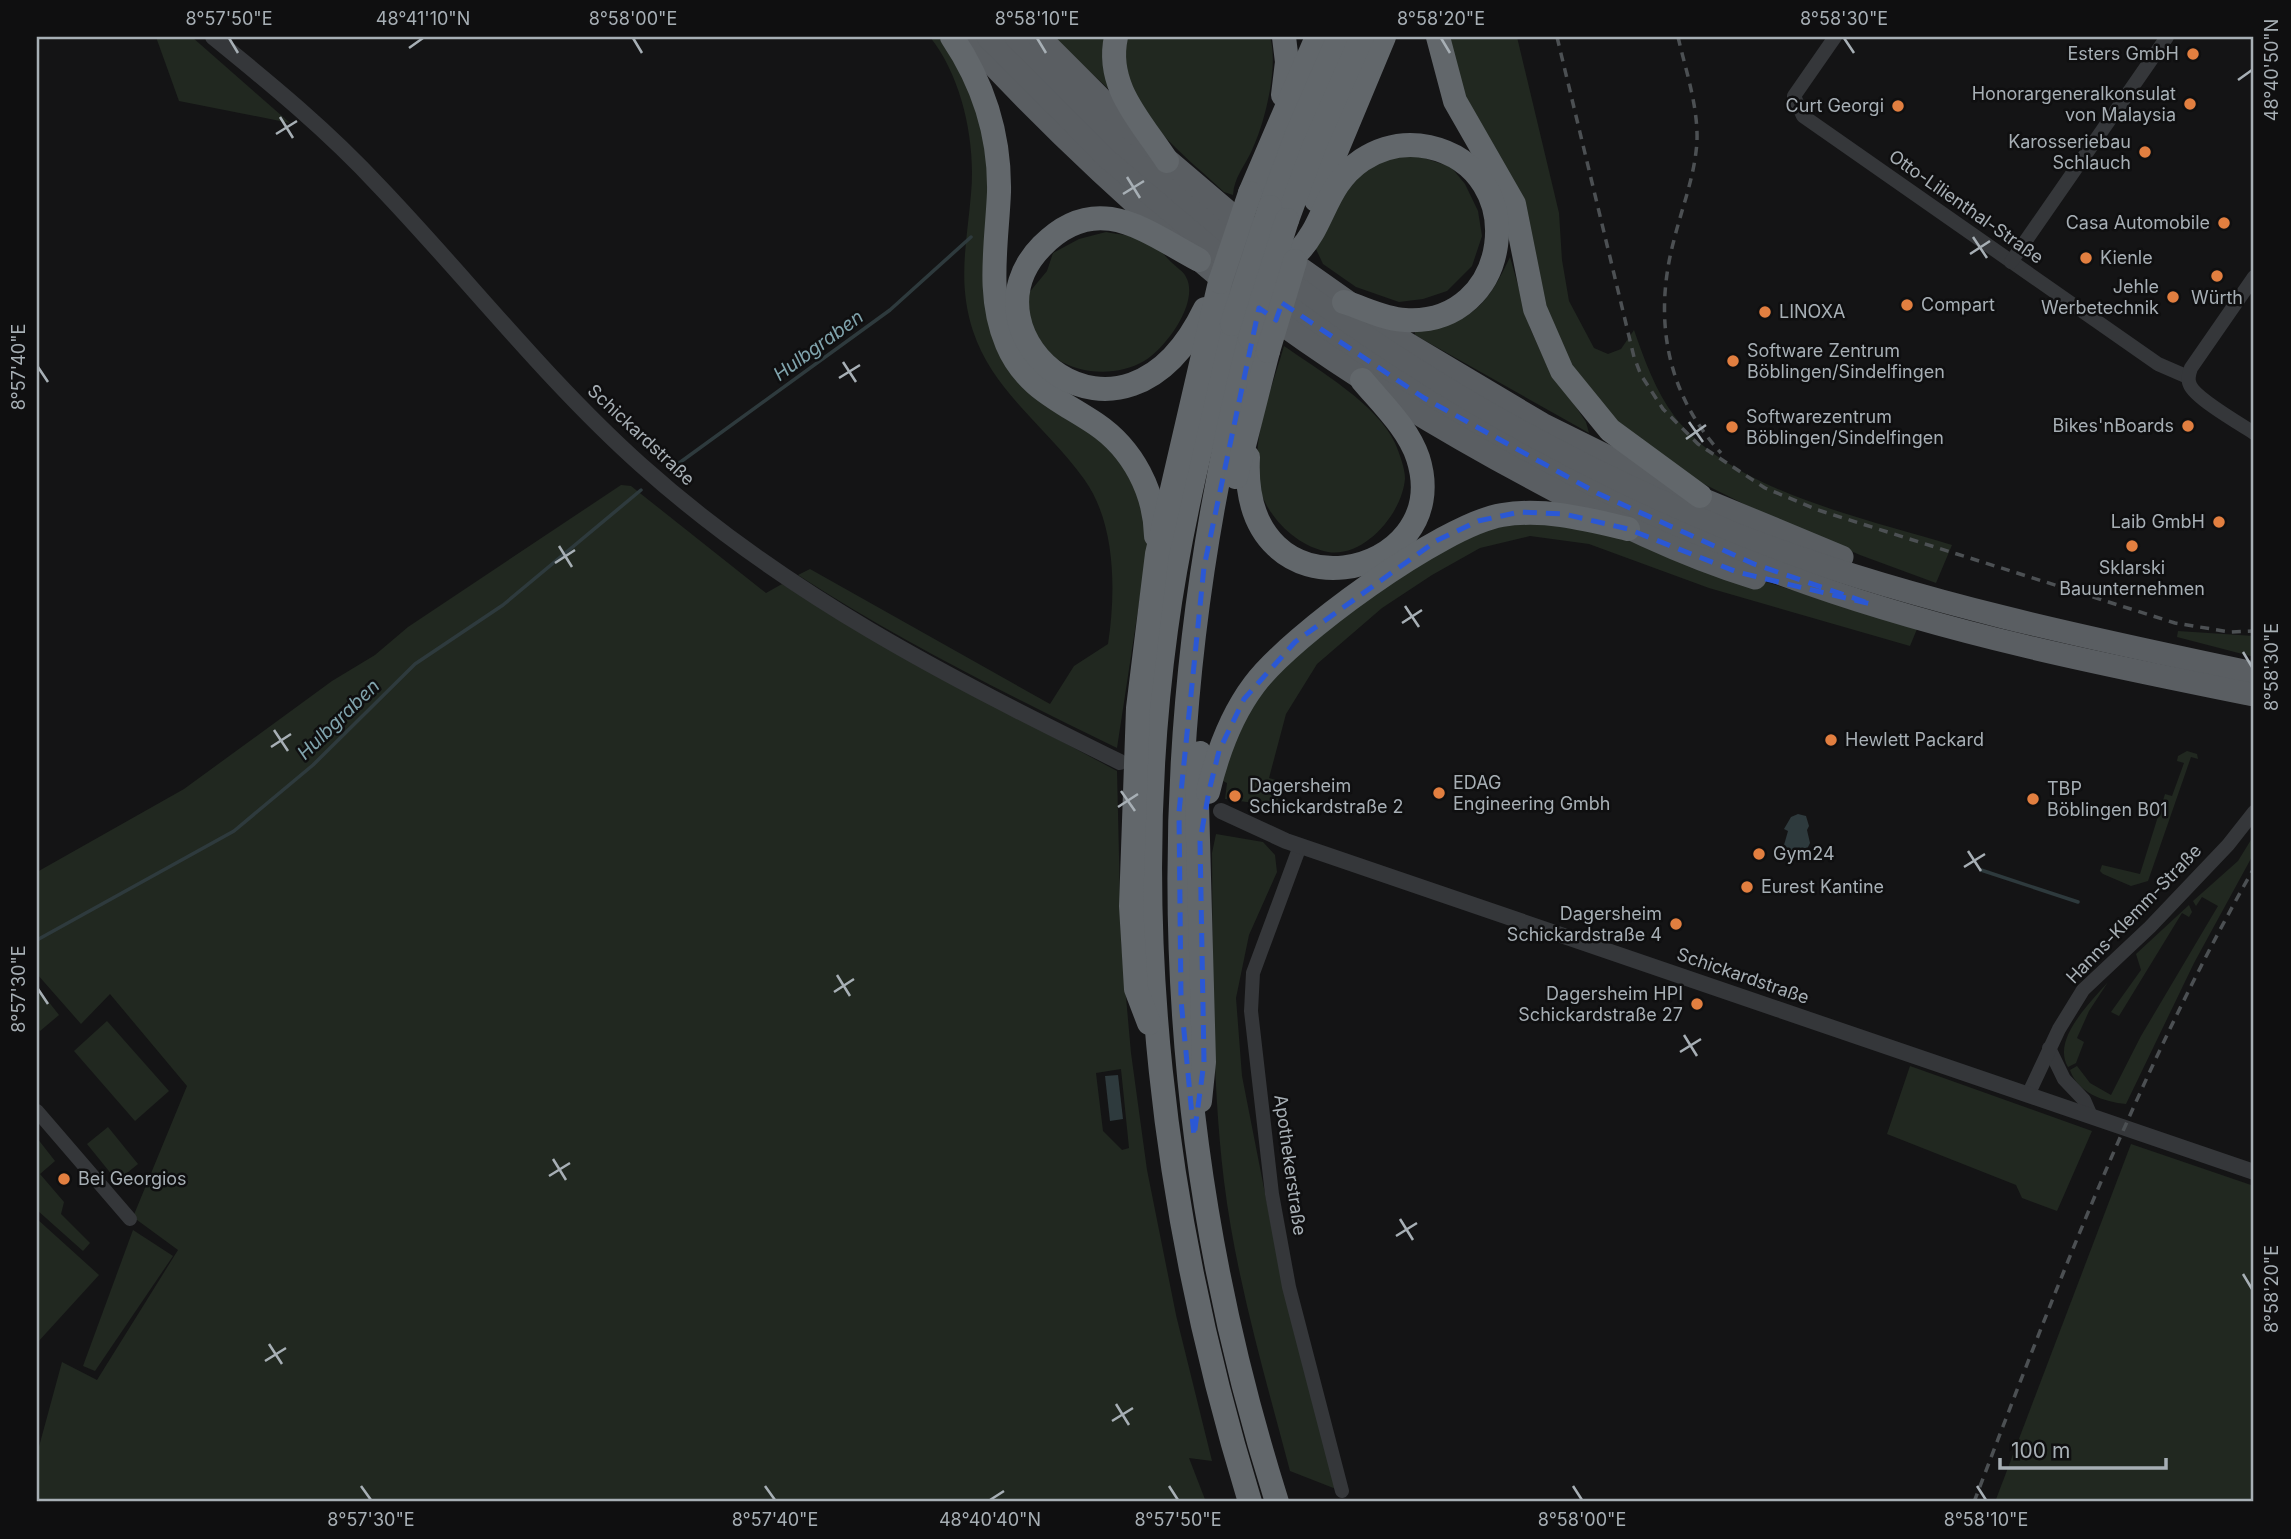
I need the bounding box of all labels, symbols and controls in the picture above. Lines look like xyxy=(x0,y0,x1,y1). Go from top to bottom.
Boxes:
text: 8°57'50"E xyxy=(185,8,273,29)
text: 48°41'10"N xyxy=(376,8,470,29)
text: 8°58'00"E xyxy=(589,8,677,29)
text: 8°58'10"E xyxy=(995,8,1079,29)
text: 8°58'20"E xyxy=(1397,8,1485,29)
text: 8°58'30"E xyxy=(1800,8,1888,29)
text: 48°40'50"N xyxy=(2261,19,2282,121)
place label: Esters GmbH xyxy=(2068,43,2179,64)
marker: Esters GmbH xyxy=(2185,46,2201,62)
place label: Honorargeneralkonsulat von Malaysia xyxy=(1972,83,2176,125)
place label: Curt Georgi xyxy=(1786,95,1884,116)
marker: Honorargeneralkonsulat von Malaysia xyxy=(2182,96,2198,112)
marker: Curt Georgi xyxy=(1890,98,1906,114)
place label: Karosseriebau Schlauch xyxy=(2008,131,2131,173)
marker: Karosseriebau Schlauch xyxy=(2137,144,2153,160)
street label: Otto-Lilienthal-Straße xyxy=(1885,145,2047,268)
place label: Casa Automobile xyxy=(2066,212,2210,233)
marker: Casa Automobile xyxy=(2216,215,2232,231)
place label: Kienle xyxy=(2100,247,2153,268)
marker: Kienle xyxy=(2078,250,2094,266)
marker: Würth xyxy=(2209,268,2225,284)
place label: Jehle Werbetechnik xyxy=(2041,276,2159,318)
place label: Würth xyxy=(2191,287,2243,308)
marker: Jehle Werbetechnik xyxy=(2165,289,2181,305)
place label: Compart xyxy=(1921,294,1995,315)
marker: Compart xyxy=(1899,297,1915,313)
place label: LINOXA xyxy=(1779,301,1845,322)
marker: LINOXA xyxy=(1757,304,1773,320)
water label: Hulbgraben xyxy=(769,305,868,386)
text: 8°57'40"E xyxy=(8,324,29,410)
place label: Software Zentrum Böblingen/Sindelfingen xyxy=(1747,340,1945,382)
marker: Software Zentrum Böblingen/Sindelfingen xyxy=(1725,353,1741,369)
street label: Schickardstraße xyxy=(584,380,699,490)
place label: Softwarezentrum Böblingen/Sindelfingen xyxy=(1746,406,1944,448)
place label: Bikes'nBoards xyxy=(2053,415,2174,436)
marker: Bikes'nBoards xyxy=(2180,418,2196,434)
marker: Softwarezentrum Böblingen/Sindelfingen xyxy=(1724,419,1740,435)
place label: Laib GmbH xyxy=(2111,511,2205,532)
marker: Laib GmbH xyxy=(2211,514,2227,530)
marker: Sklarski Bauunternehmen xyxy=(2124,538,2140,554)
place label: Sklarski Bauunternehmen xyxy=(2059,557,2205,599)
text: 8°58'30"E xyxy=(2261,623,2282,711)
water label: Hulbgraben xyxy=(292,674,384,764)
place label: Hewlett Packard xyxy=(1845,729,1984,750)
marker: Hewlett Packard xyxy=(1823,732,1839,748)
place label: EDAG Engineering Gmbh xyxy=(1453,772,1611,814)
place label: Dagersheim Schickardstraße 2 xyxy=(1249,775,1404,817)
place label: TBP Böblingen B01 xyxy=(2047,778,2168,820)
marker: EDAG Engineering Gmbh xyxy=(1431,785,1447,801)
marker: Dagersheim Schickardstraße 2 xyxy=(1227,788,1243,804)
marker: TBP Böblingen B01 xyxy=(2025,791,2041,807)
street label: Hanns-Klemm-Straße xyxy=(2062,840,2206,988)
place label: Gym24 xyxy=(1773,843,1835,864)
marker: Gym24 xyxy=(1751,846,1767,862)
place label: Eurest Kantine xyxy=(1761,876,1884,897)
marker: Eurest Kantine xyxy=(1739,879,1755,895)
place label: Dagersheim Schickardstraße 4 xyxy=(1507,903,1662,945)
marker: Dagersheim Schickardstraße 4 xyxy=(1668,916,1684,932)
street label: Schickardstraße xyxy=(1674,943,1812,1008)
text: 8°57'30"E xyxy=(8,945,29,1033)
place label: Dagersheim HPI Schickardstraße 27 xyxy=(1518,983,1683,1025)
marker: Dagersheim HPI Schickardstraße 27 xyxy=(1689,996,1705,1012)
street label: Apothekerstraße xyxy=(1270,1093,1311,1237)
place label: Bei Georgios xyxy=(78,1168,187,1189)
marker: Bei Georgios xyxy=(56,1171,72,1187)
text: 8°58'20"E xyxy=(2261,1245,2282,1333)
scale bar xyxy=(2000,1427,2167,1471)
text: 100 m xyxy=(2011,1438,2070,1463)
text: 8°57'30"E xyxy=(327,1509,415,1530)
text: 8°57'40"E xyxy=(732,1509,818,1530)
text: 48°40'40"N xyxy=(939,1509,1041,1530)
text: 8°57'50"E xyxy=(1134,1509,1222,1530)
text: 8°58'00"E xyxy=(1538,1509,1626,1530)
text: 8°58'10"E xyxy=(1944,1509,2028,1530)

